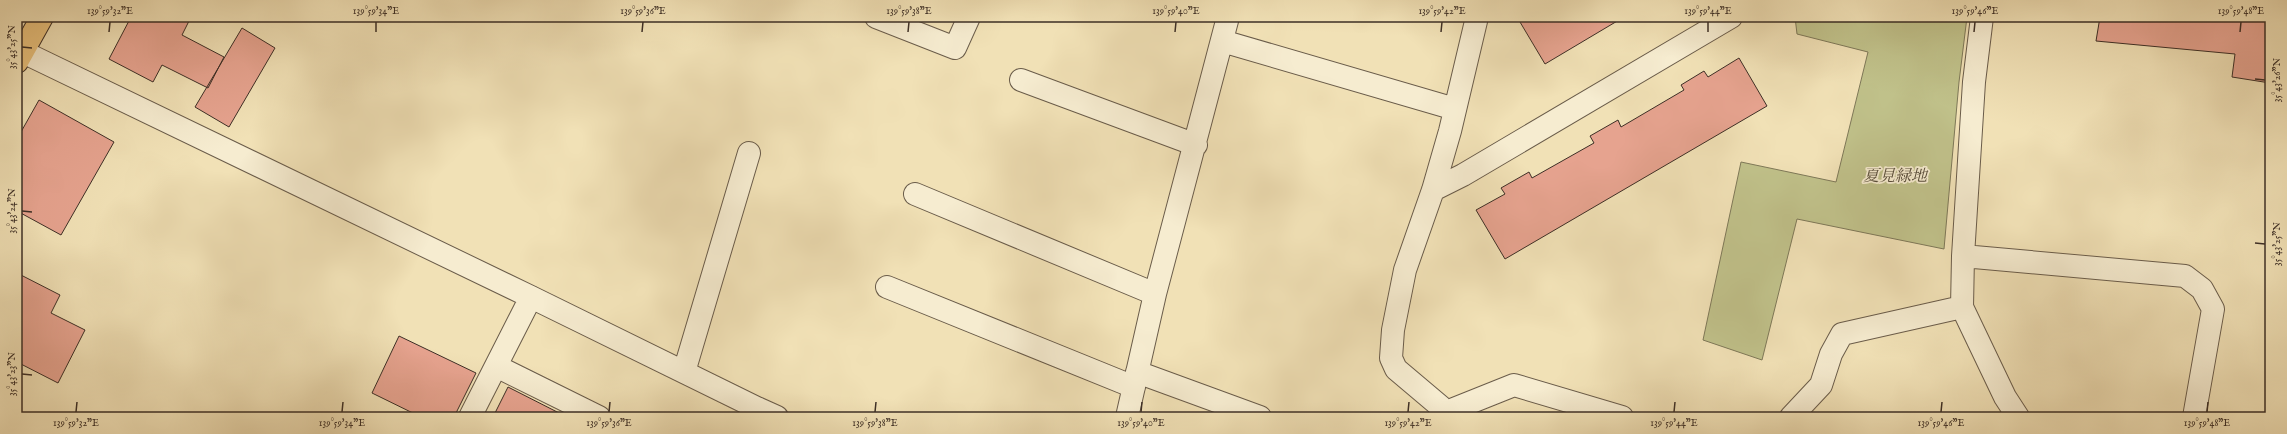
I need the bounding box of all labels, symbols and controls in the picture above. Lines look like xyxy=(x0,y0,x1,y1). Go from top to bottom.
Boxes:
text: 139°59'32"E xyxy=(87,5,133,18)
text: 139°59'34"E xyxy=(353,5,399,18)
text: 139°59'36"E xyxy=(620,5,666,18)
text: 139°59'38"E xyxy=(886,5,932,18)
text: 139°59'40"E xyxy=(1152,5,1200,18)
text: 139°59'42"E xyxy=(1418,5,1466,18)
text: 139°59'44"E xyxy=(1684,5,1732,18)
text: 139°59'46"E xyxy=(1952,5,1998,18)
text: 139°59'48"E xyxy=(2218,5,2264,18)
text: 35°43'25"N xyxy=(6,25,19,69)
text: 35°43'26"N xyxy=(2271,57,2284,102)
park label: 夏見緑地 xyxy=(1863,167,1929,187)
text: 35°43'24"N xyxy=(6,188,19,234)
text: 35°43'25"N xyxy=(2271,222,2284,266)
text: 35°43'23"N xyxy=(6,352,19,396)
text: 139°59'32"E xyxy=(53,417,99,430)
text: 139°59'34"E xyxy=(319,417,365,430)
text: 139°59'36"E xyxy=(586,417,632,430)
text: 139°59'38"E xyxy=(852,417,898,430)
text: 139°59'40"E xyxy=(1117,417,1165,430)
text: 139°59'42"E xyxy=(1384,417,1432,430)
text: 139°59'44"E xyxy=(1650,417,1698,430)
text: 139°59'46"E xyxy=(1918,417,1964,430)
text: 139°59'48"E xyxy=(2184,417,2230,430)

